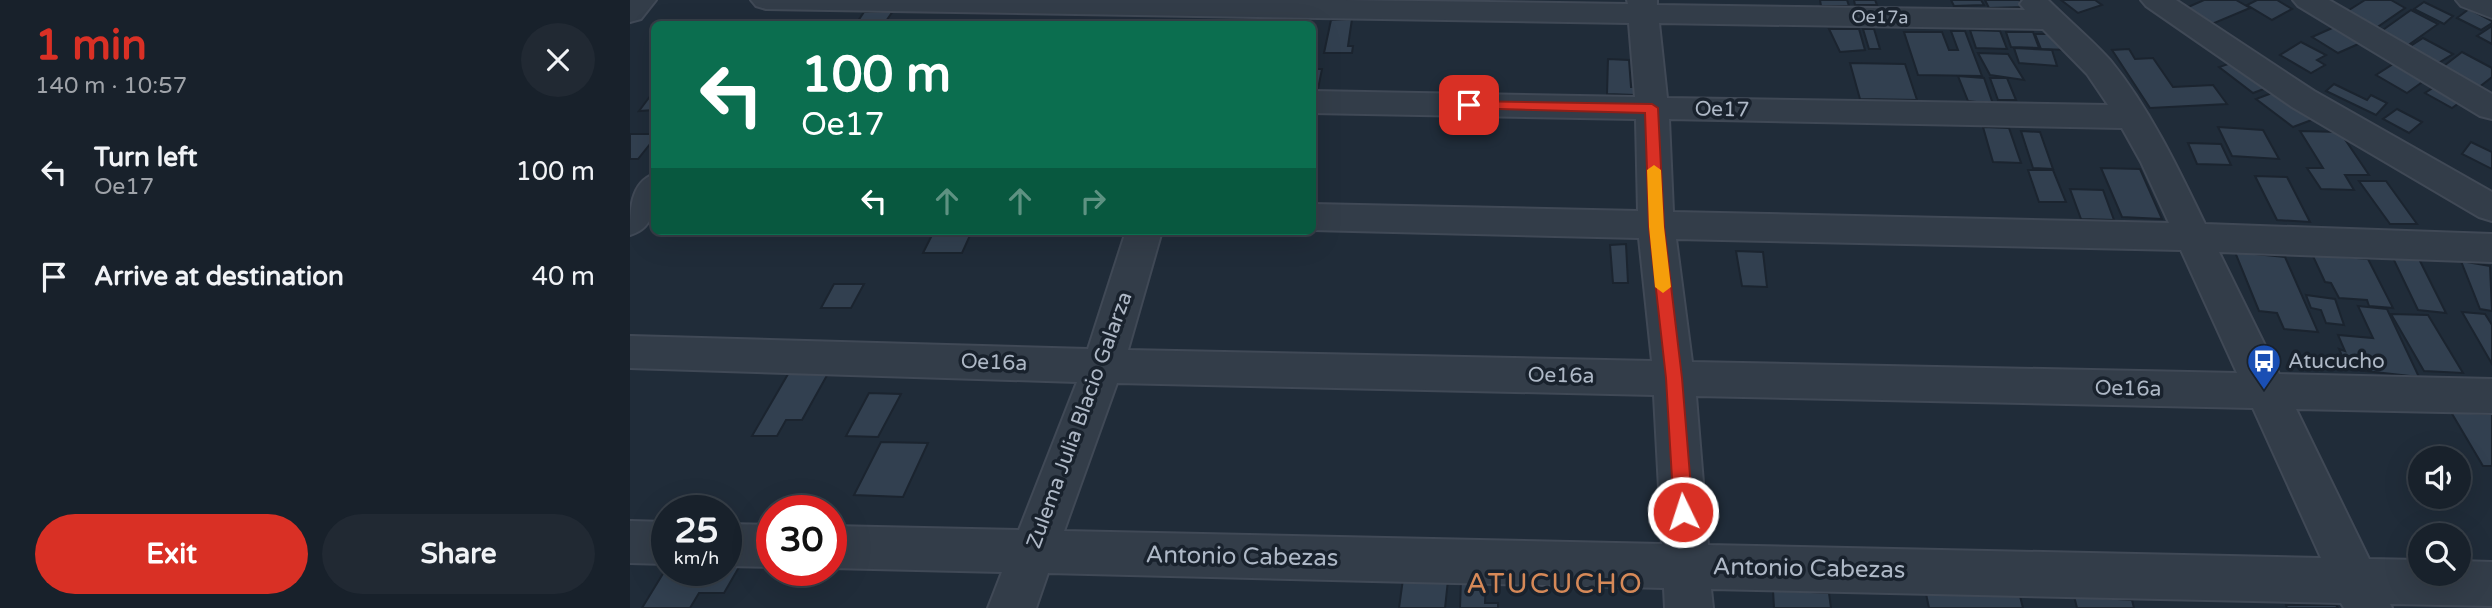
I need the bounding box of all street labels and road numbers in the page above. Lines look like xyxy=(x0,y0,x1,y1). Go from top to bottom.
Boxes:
street label: Oe17a xyxy=(1851,6,1909,28)
street label: Oe17 xyxy=(1694,97,1750,122)
street label: Zulema Julia Blacio Galarza xyxy=(1021,288,1138,552)
street label: Oe16a xyxy=(960,349,1028,376)
street label: Oe16a xyxy=(1527,362,1595,389)
street label: Oe16a xyxy=(2094,375,2162,402)
street label: Antonio Cabezas xyxy=(1145,540,1339,573)
street label: Antonio Cabezas xyxy=(1712,552,1906,585)

